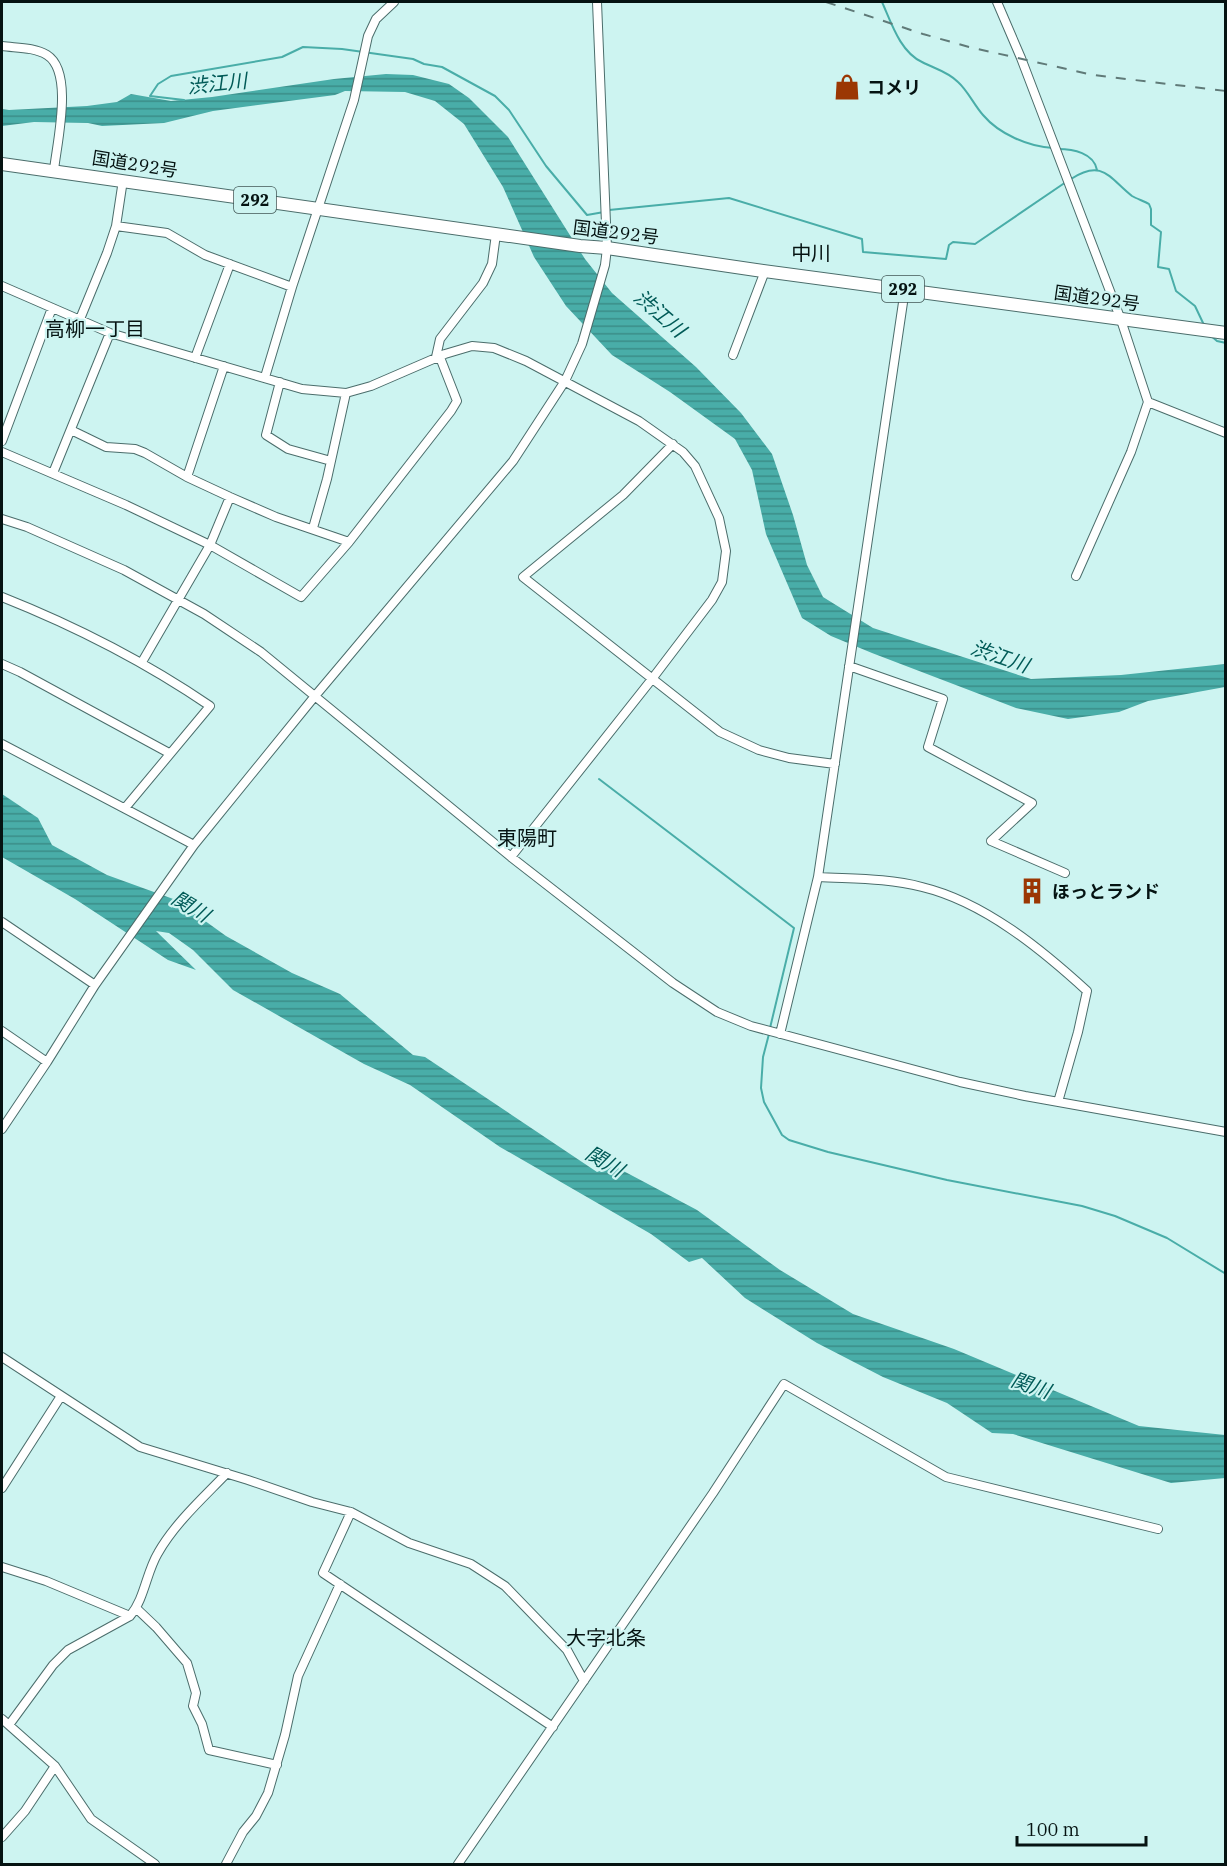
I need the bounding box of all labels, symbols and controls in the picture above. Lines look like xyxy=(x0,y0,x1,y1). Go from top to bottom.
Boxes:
water label: 渋江川 xyxy=(186,66,250,100)
shop icon: コメリ xyxy=(832,72,862,102)
place label: コメリ xyxy=(867,76,921,99)
street label: 国道292号 xyxy=(91,146,179,182)
road number: 292 xyxy=(234,187,276,213)
street label: 国道292号 xyxy=(572,215,660,249)
district label: 中川 xyxy=(791,239,831,266)
road number: 292 xyxy=(882,276,924,302)
street label: 国道292号 xyxy=(1053,281,1141,315)
water label: 渋江川 xyxy=(629,283,693,344)
district label: 高柳一丁目 xyxy=(45,315,145,342)
water label: 渋江川 xyxy=(967,633,1035,679)
district label: 東陽町 xyxy=(497,824,557,851)
building icon: ほっとランド xyxy=(1017,876,1047,906)
place label: ほっとランド xyxy=(1052,880,1160,903)
water label: 関川 xyxy=(167,884,217,929)
water label: 関川 xyxy=(581,1139,631,1184)
water label: 関川 xyxy=(1008,1366,1056,1405)
district label: 大字北条 xyxy=(566,1624,646,1651)
scale bar xyxy=(1017,1809,1146,1847)
text: 100 m xyxy=(1026,1818,1080,1841)

